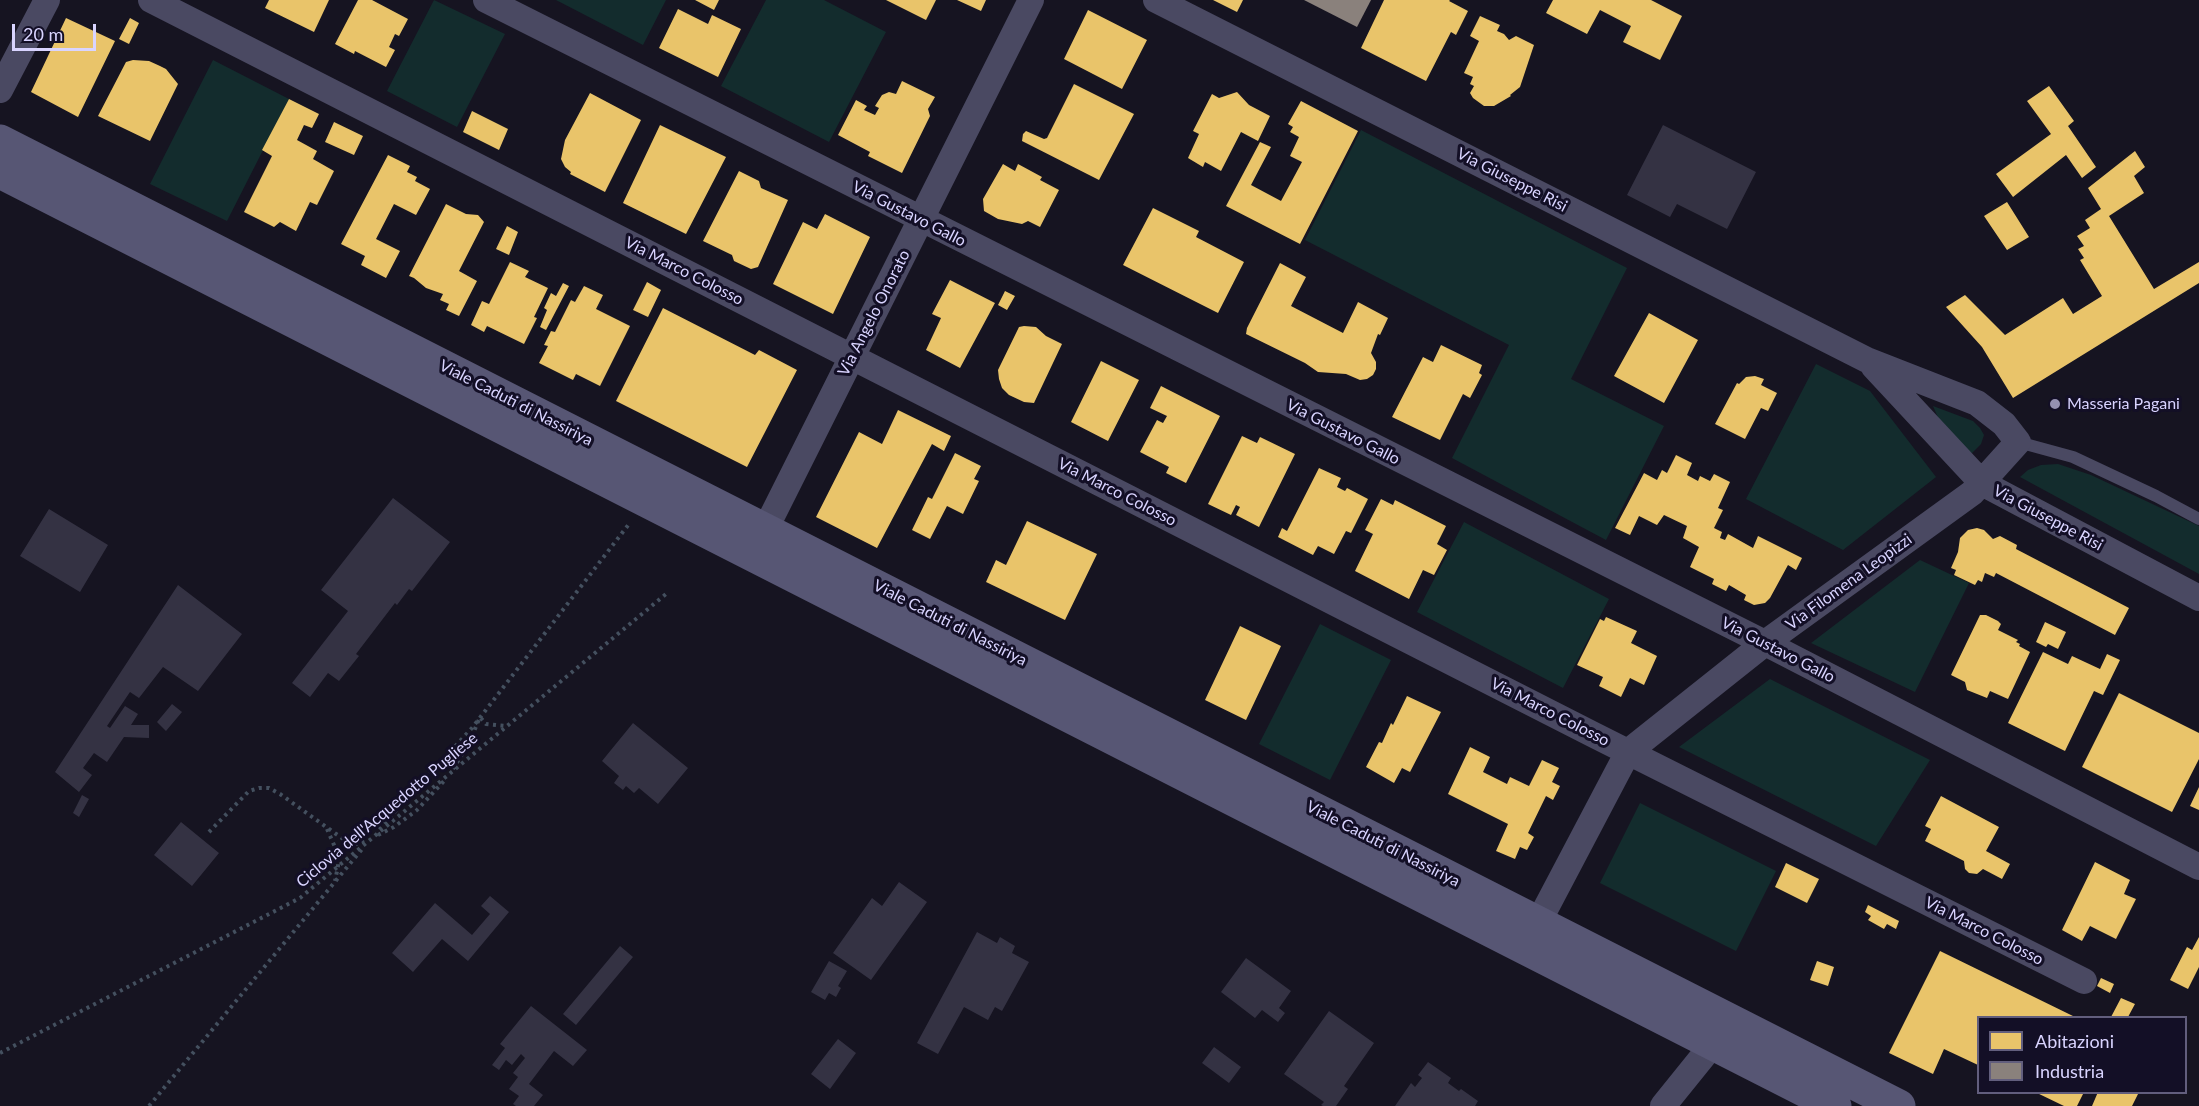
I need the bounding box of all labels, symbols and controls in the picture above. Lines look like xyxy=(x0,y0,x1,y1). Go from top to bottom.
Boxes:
scale bar xyxy=(15,12,99,50)
text: 20 m xyxy=(23,23,63,45)
street label: Via Giuseppe Risi xyxy=(1454,144,1570,216)
street label: Via Gustavo Gallo xyxy=(849,177,969,251)
street label: Via Marco Colosso xyxy=(621,233,747,309)
street label: Via Angelo Onorato xyxy=(834,247,914,379)
street label: Viale Caduti di Nassiriya xyxy=(436,356,596,450)
place label: Masseria Pagani xyxy=(2067,394,2180,414)
street label: Via Gustavo Gallo xyxy=(1283,395,1403,469)
marker: Masseria Pagani xyxy=(2048,397,2062,411)
street label: Via Marco Colosso xyxy=(1054,454,1180,530)
street label: Via Giuseppe Risi xyxy=(1990,481,2106,555)
street label: Via Filomena Leopizzi xyxy=(1782,530,1916,634)
street label: Viale Caduti di Nassiriya xyxy=(870,576,1030,670)
street label: Via Gustavo Gallo xyxy=(1718,613,1838,687)
street label: Via Marco Colosso xyxy=(1487,674,1613,750)
street label: Ciclovia dell'Acquedotto Pugliese xyxy=(292,728,482,892)
street label: Viale Caduti di Nassiriya xyxy=(1303,797,1463,891)
street label: Via Marco Colosso xyxy=(1921,893,2047,969)
legend xyxy=(1977,1016,2187,1094)
text: Abitazioni xyxy=(2035,1030,2114,1052)
text: Industria xyxy=(2035,1060,2104,1082)

